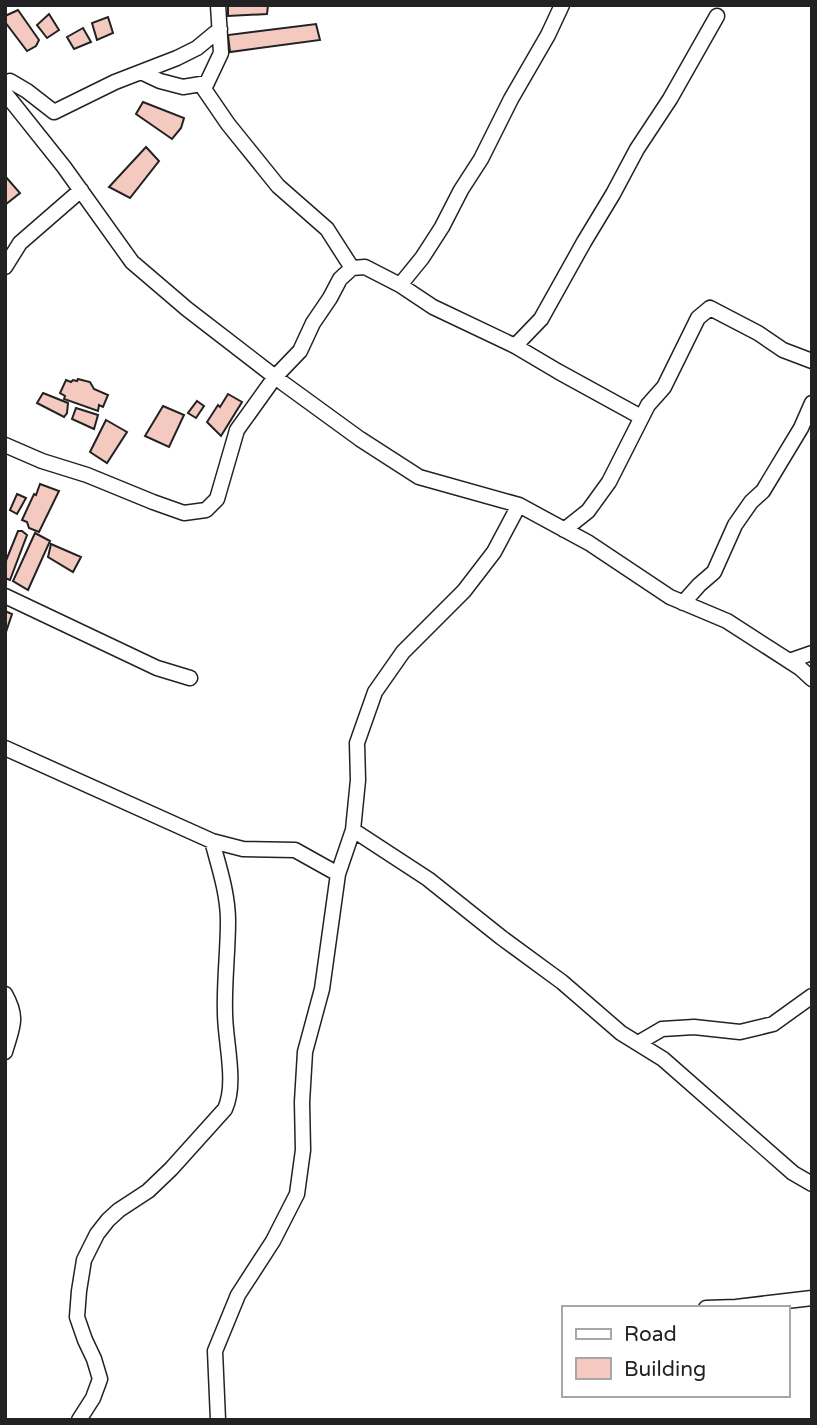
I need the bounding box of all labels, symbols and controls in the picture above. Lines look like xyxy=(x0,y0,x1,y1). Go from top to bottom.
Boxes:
legend xyxy=(562,1306,789,1397)
text: Road xyxy=(624,1322,677,1347)
text: Building xyxy=(624,1357,706,1382)

